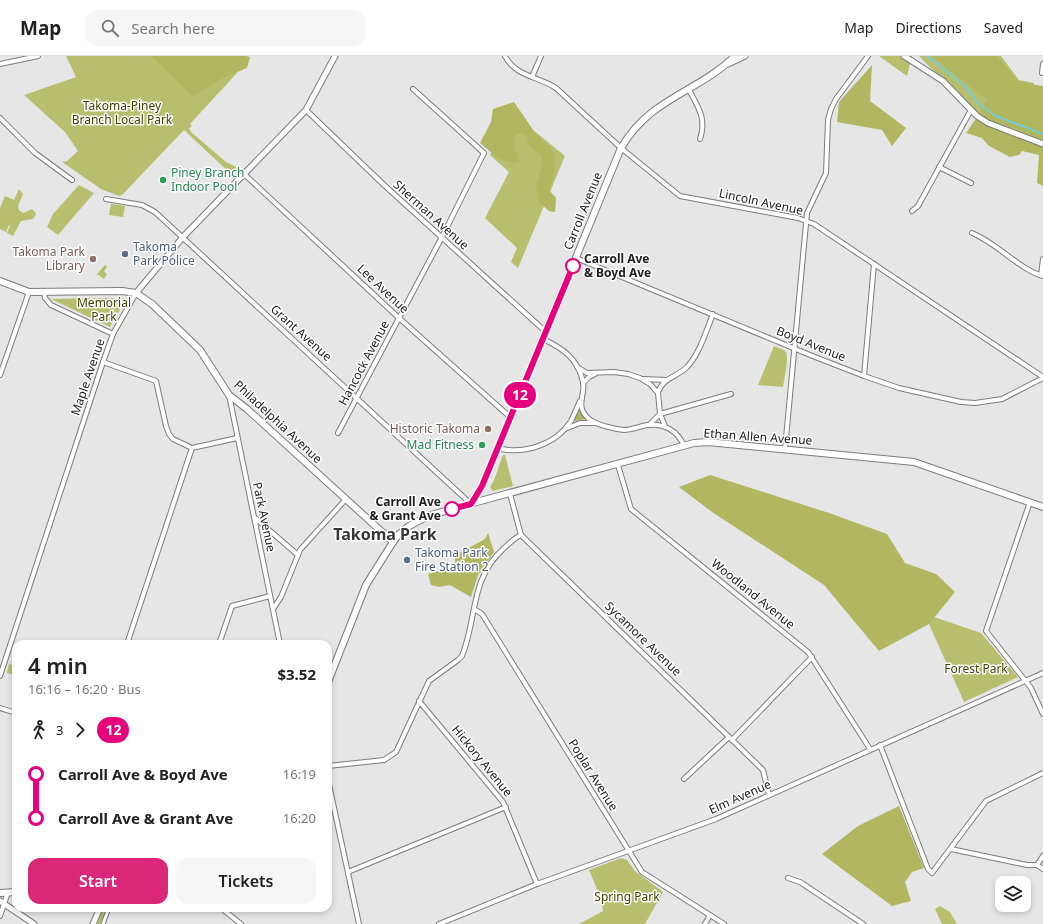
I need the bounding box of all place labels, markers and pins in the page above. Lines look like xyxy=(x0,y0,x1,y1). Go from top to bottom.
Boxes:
place label: Piney Branch Indoor Pool xyxy=(171,164,244,195)
marker: Piney Branch Indoor Pool xyxy=(158,175,168,185)
place label: Takoma Park Police xyxy=(133,238,195,269)
place label: Takoma Park Library xyxy=(12,243,86,274)
marker: Takoma Park Police xyxy=(120,249,130,259)
place label: Carroll Ave & Boyd Ave xyxy=(584,250,651,281)
marker: Takoma Park Library xyxy=(88,254,98,264)
marker: Carroll Ave & Boyd Ave xyxy=(565,258,581,274)
place label: Historic Takoma xyxy=(390,420,480,437)
marker: Historic Takoma xyxy=(483,424,493,434)
place label: Mad Fitness xyxy=(407,436,474,453)
marker: Mad Fitness xyxy=(477,440,487,450)
place label: Carroll Ave & Grant Ave xyxy=(369,493,441,524)
marker: Carroll Ave & Grant Ave xyxy=(444,501,460,517)
place label: Takoma Park Fire Station 2 xyxy=(415,544,489,575)
marker: Takoma Park Fire Station 2 xyxy=(402,555,412,565)

